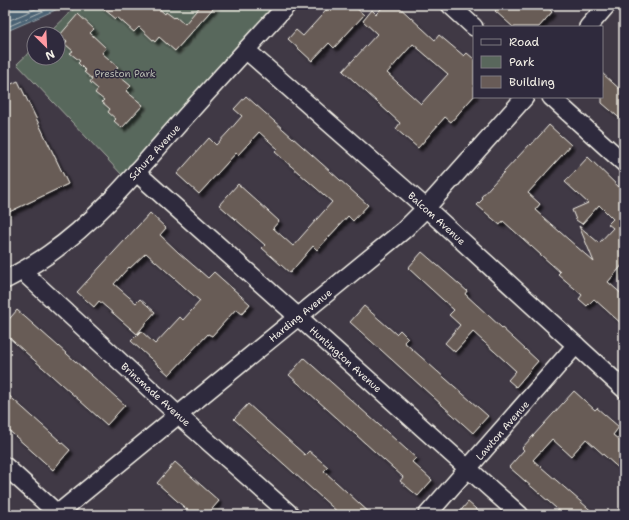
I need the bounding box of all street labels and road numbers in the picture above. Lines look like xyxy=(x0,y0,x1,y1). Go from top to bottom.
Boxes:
street label: Schurz Avenue xyxy=(126,121,183,183)
street label: Balcom Avenue xyxy=(405,189,468,248)
street label: Harding Avenue xyxy=(266,286,335,345)
street label: Huntington Avenue xyxy=(307,323,385,395)
street label: Brinsmade Avenue xyxy=(118,360,193,429)
street label: Lawton Avenue xyxy=(473,398,532,463)

